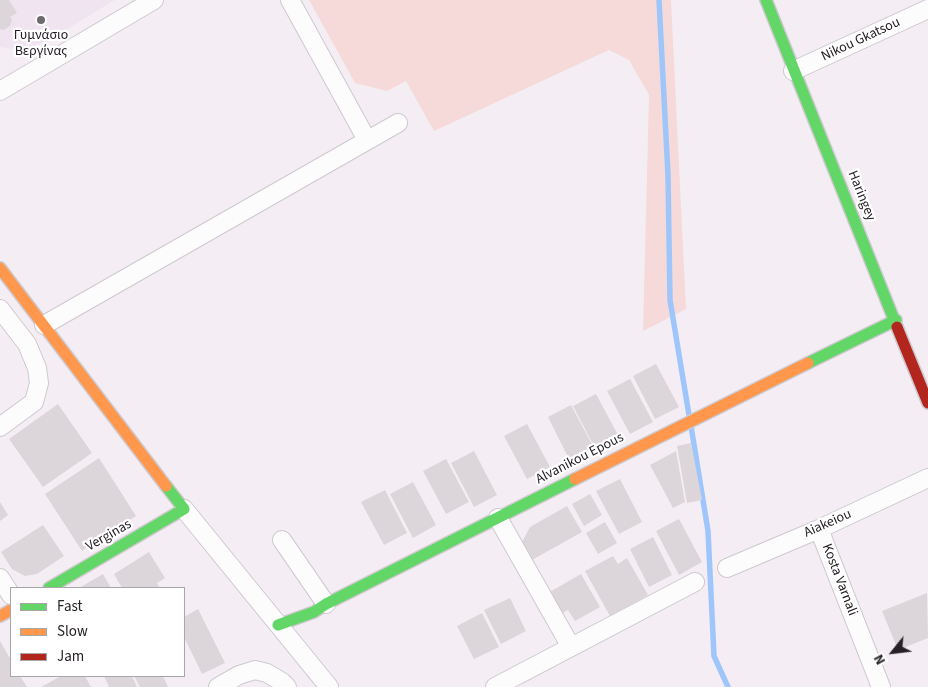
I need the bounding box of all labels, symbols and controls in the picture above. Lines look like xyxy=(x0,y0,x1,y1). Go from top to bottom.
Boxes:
marker: Γυμνάσιο Βεργίνας xyxy=(35,14,47,26)
street label: Nikou Gkatsou xyxy=(819,14,903,66)
place label: Γυμνάσιο Βεργίνας xyxy=(14,28,68,60)
street label: Haringey xyxy=(843,168,879,224)
street label: Alvanikou Epous xyxy=(533,430,627,488)
street label: Aiakeiou xyxy=(802,506,854,542)
street label: Verginas xyxy=(83,516,135,556)
street label: Kosta Varnali xyxy=(818,542,860,618)
legend xyxy=(10,587,185,677)
text: Fast xyxy=(57,596,83,617)
text: Slow xyxy=(57,621,88,642)
north arrow xyxy=(868,627,918,677)
text: Jam xyxy=(57,646,84,667)
text: N xyxy=(869,650,891,668)

